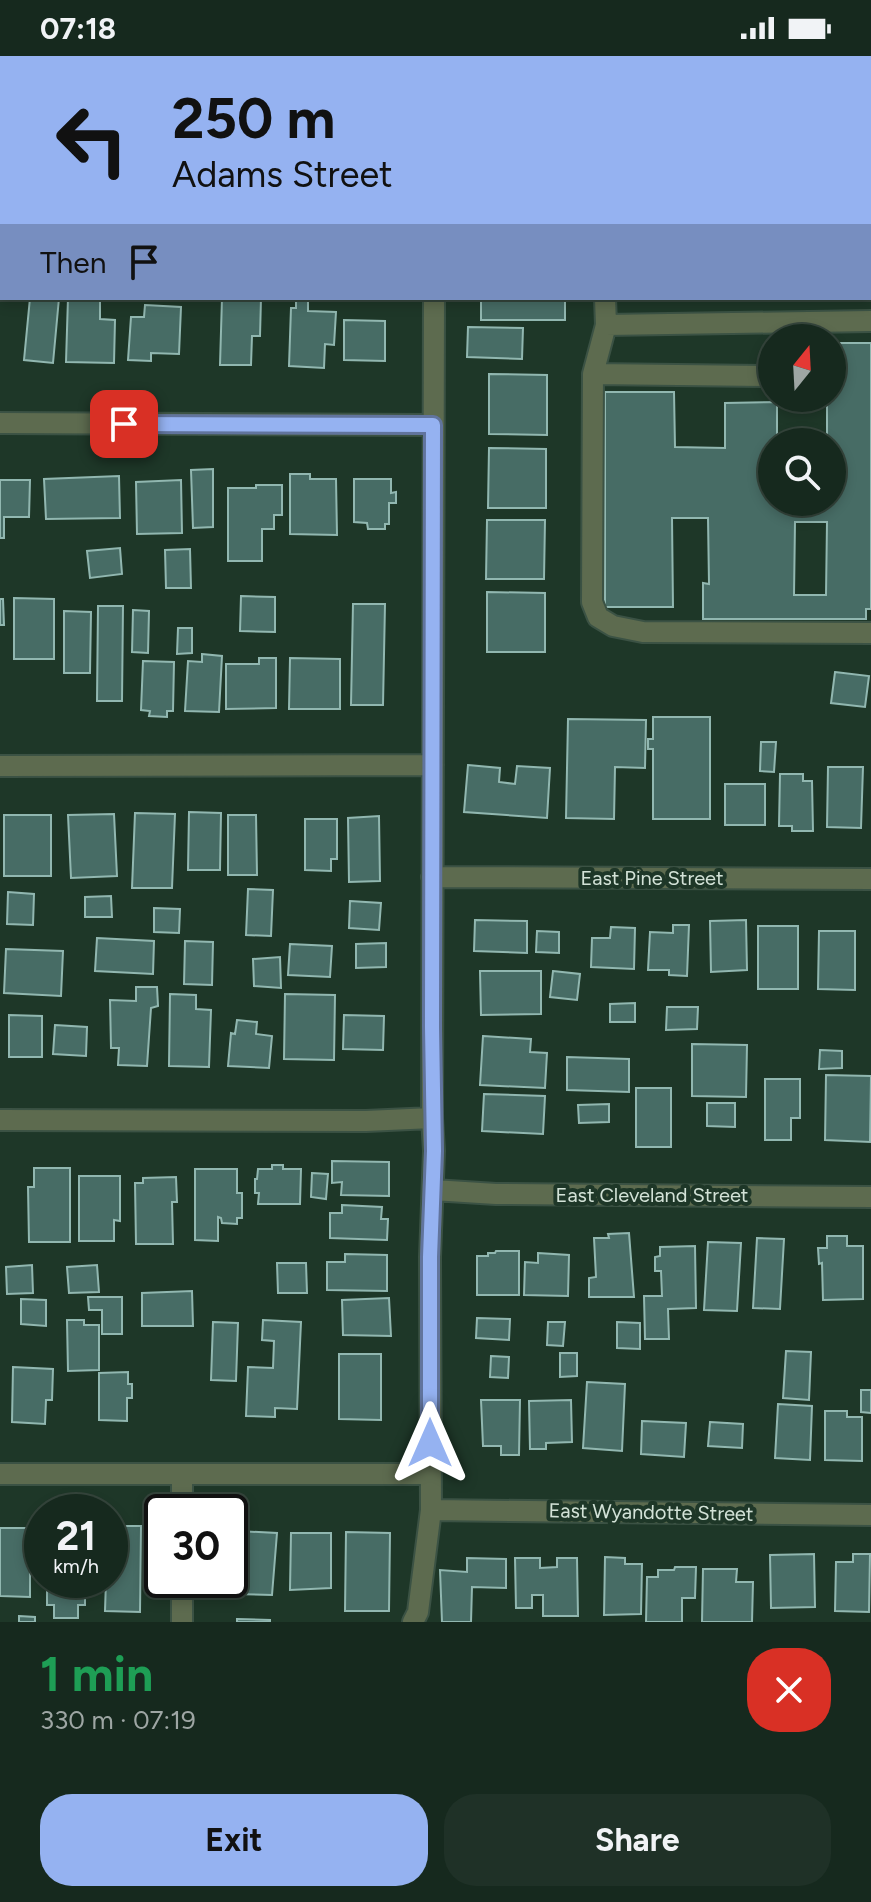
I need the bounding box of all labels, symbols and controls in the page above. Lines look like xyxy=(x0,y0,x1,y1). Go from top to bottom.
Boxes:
text: 07:18 xyxy=(40,10,116,47)
text: 250 m xyxy=(172,85,335,152)
icon: left xyxy=(40,88,144,192)
text: Adams Street xyxy=(172,153,393,196)
icon: arrive xyxy=(122,240,166,284)
text: Then xyxy=(40,244,106,281)
north arrow xyxy=(758,324,846,412)
map controls xyxy=(758,324,846,516)
pin xyxy=(90,390,158,458)
icon: arrive xyxy=(102,402,146,446)
button: search xyxy=(758,428,846,516)
street label: East Pine Street xyxy=(580,866,724,890)
street label: East Cleveland Street xyxy=(556,1183,748,1207)
position arrow xyxy=(388,1401,472,1485)
speed limit sign: 30 xyxy=(144,1494,248,1598)
street label: East Wyandotte Street xyxy=(548,1498,754,1526)
text: 21 xyxy=(56,1512,96,1560)
text: km/h xyxy=(53,1554,99,1578)
text: 1 min xyxy=(40,1645,153,1703)
button: close xyxy=(747,1648,831,1732)
text: 330 m · 07:19 xyxy=(40,1704,196,1736)
button: Exit xyxy=(40,1794,428,1886)
button: Share xyxy=(444,1794,831,1886)

